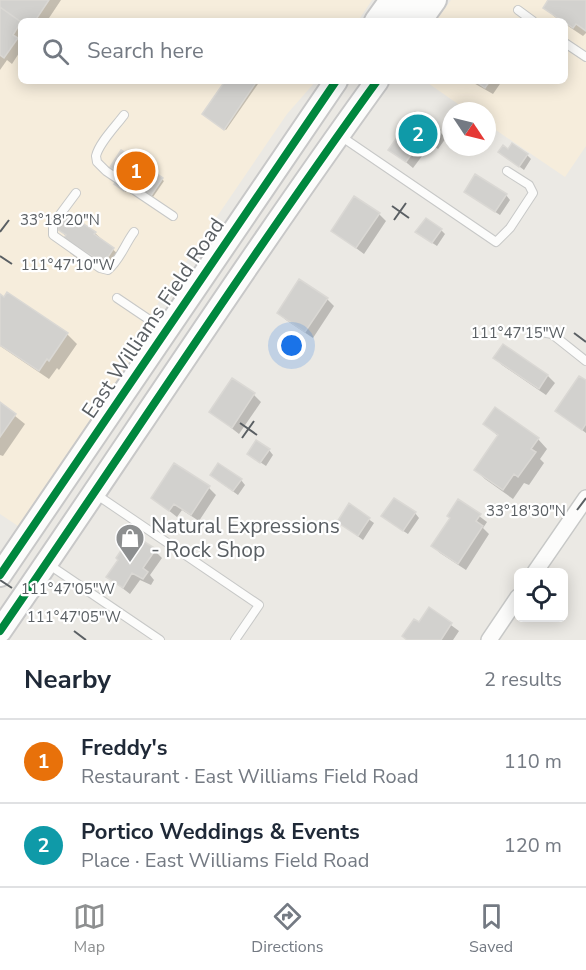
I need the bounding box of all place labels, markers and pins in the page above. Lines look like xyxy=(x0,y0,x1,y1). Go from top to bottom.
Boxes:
pin: 2 xyxy=(398,112,438,156)
pin: 1 xyxy=(116,148,156,194)
place label: Natural Expressions - Rock Shop xyxy=(151,512,340,564)
shop icon: Natural Expressions - Rock Shop xyxy=(114,522,146,564)

